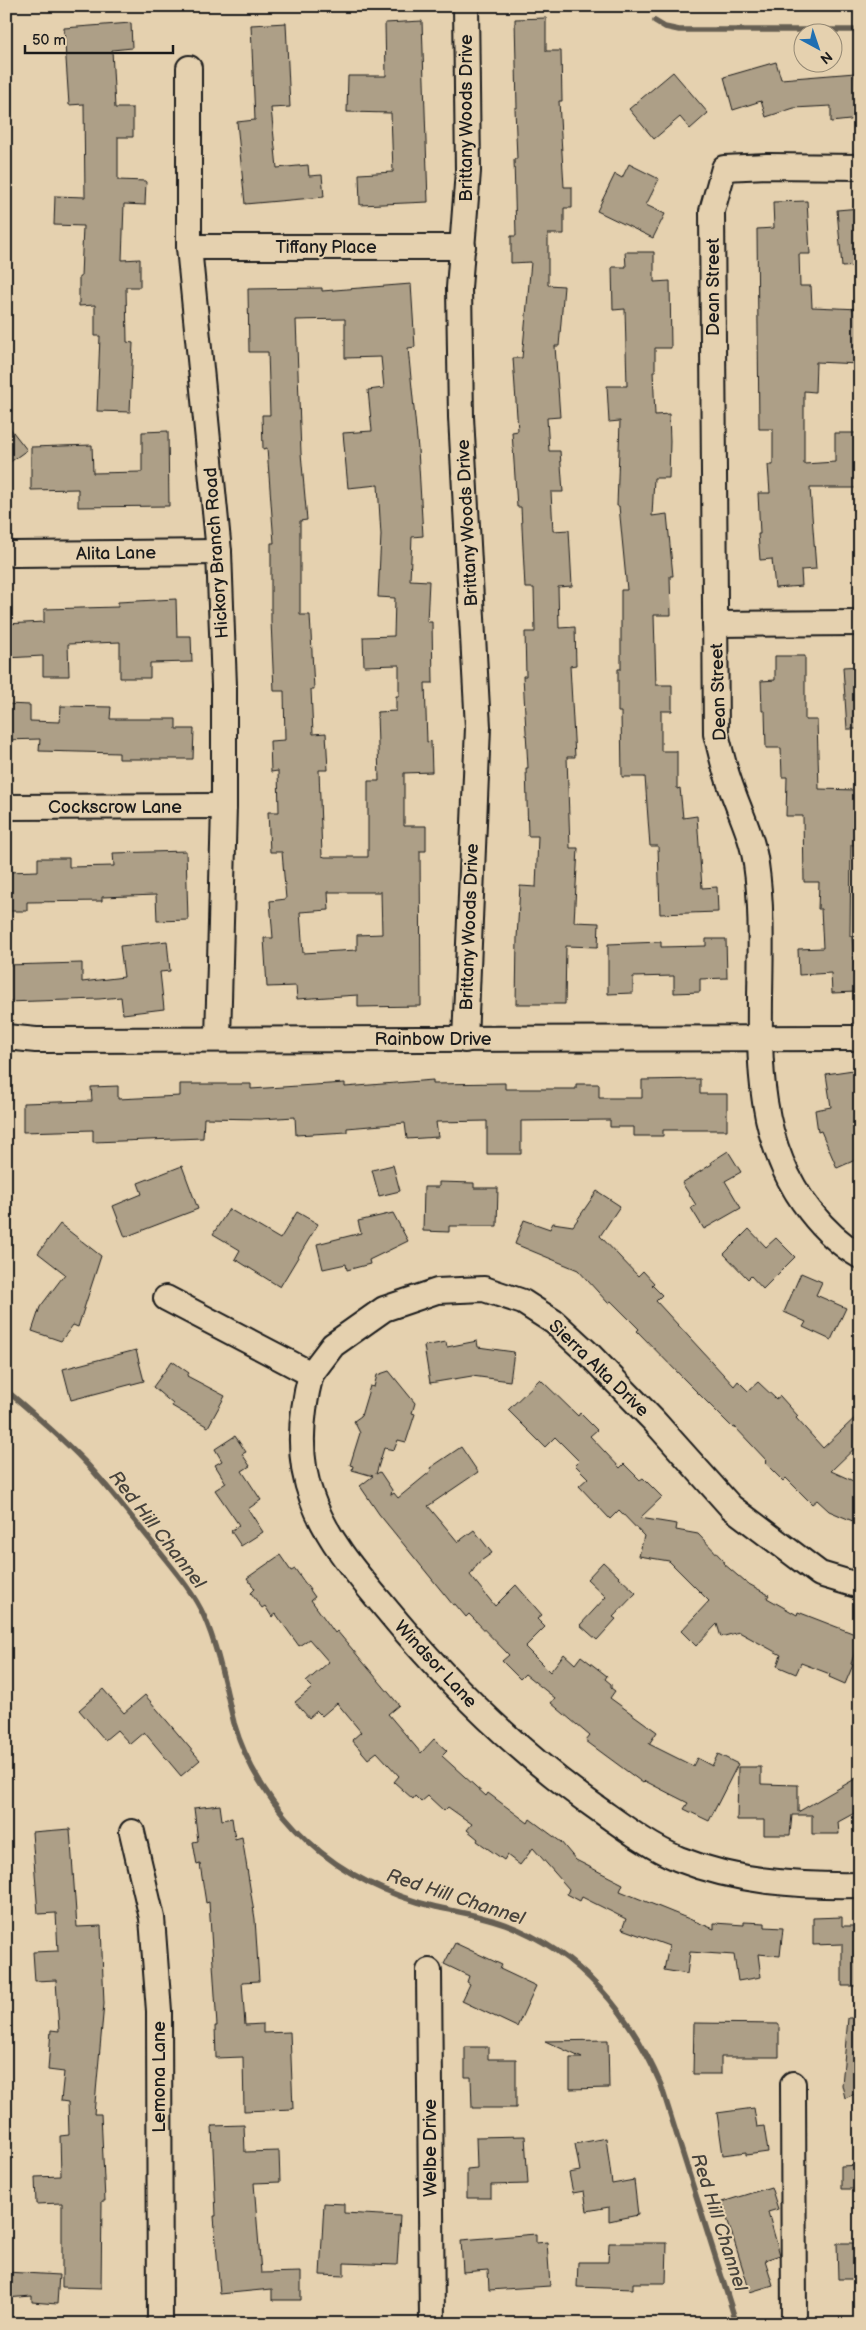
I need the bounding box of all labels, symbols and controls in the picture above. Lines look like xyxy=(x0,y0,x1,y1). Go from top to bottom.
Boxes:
scale bar xyxy=(25,22,172,54)
north arrow xyxy=(794,22,844,72)
text: 50 m xyxy=(32,31,66,50)
street label: Brittany Woods Drive xyxy=(456,34,477,202)
text: N xyxy=(817,48,836,67)
street label: Tiffany Place xyxy=(275,237,377,258)
street label: Dean Street xyxy=(703,238,724,336)
street label: Brittany Woods Drive xyxy=(453,439,482,607)
street label: Hickory Branch Road xyxy=(200,467,233,639)
street label: Alita Lane xyxy=(76,542,157,565)
street label: Dean Street xyxy=(706,642,731,741)
street label: Cockscrow Lane xyxy=(48,797,182,818)
street label: Brittany Woods Drive xyxy=(456,843,483,1011)
street label: Rainbow Drive xyxy=(374,1029,492,1050)
street label: Sierra Alta Drive xyxy=(544,1315,653,1422)
water label: Red Hill Channel xyxy=(104,1466,210,1594)
street label: Windsor Lane xyxy=(390,1616,482,1713)
water label: Red Hill Channel xyxy=(384,1864,528,1931)
street label: Lemona Lane xyxy=(149,2021,170,2133)
street label: Welbe Drive xyxy=(420,2099,441,2197)
water label: Red Hill Channel xyxy=(685,2151,752,2295)

